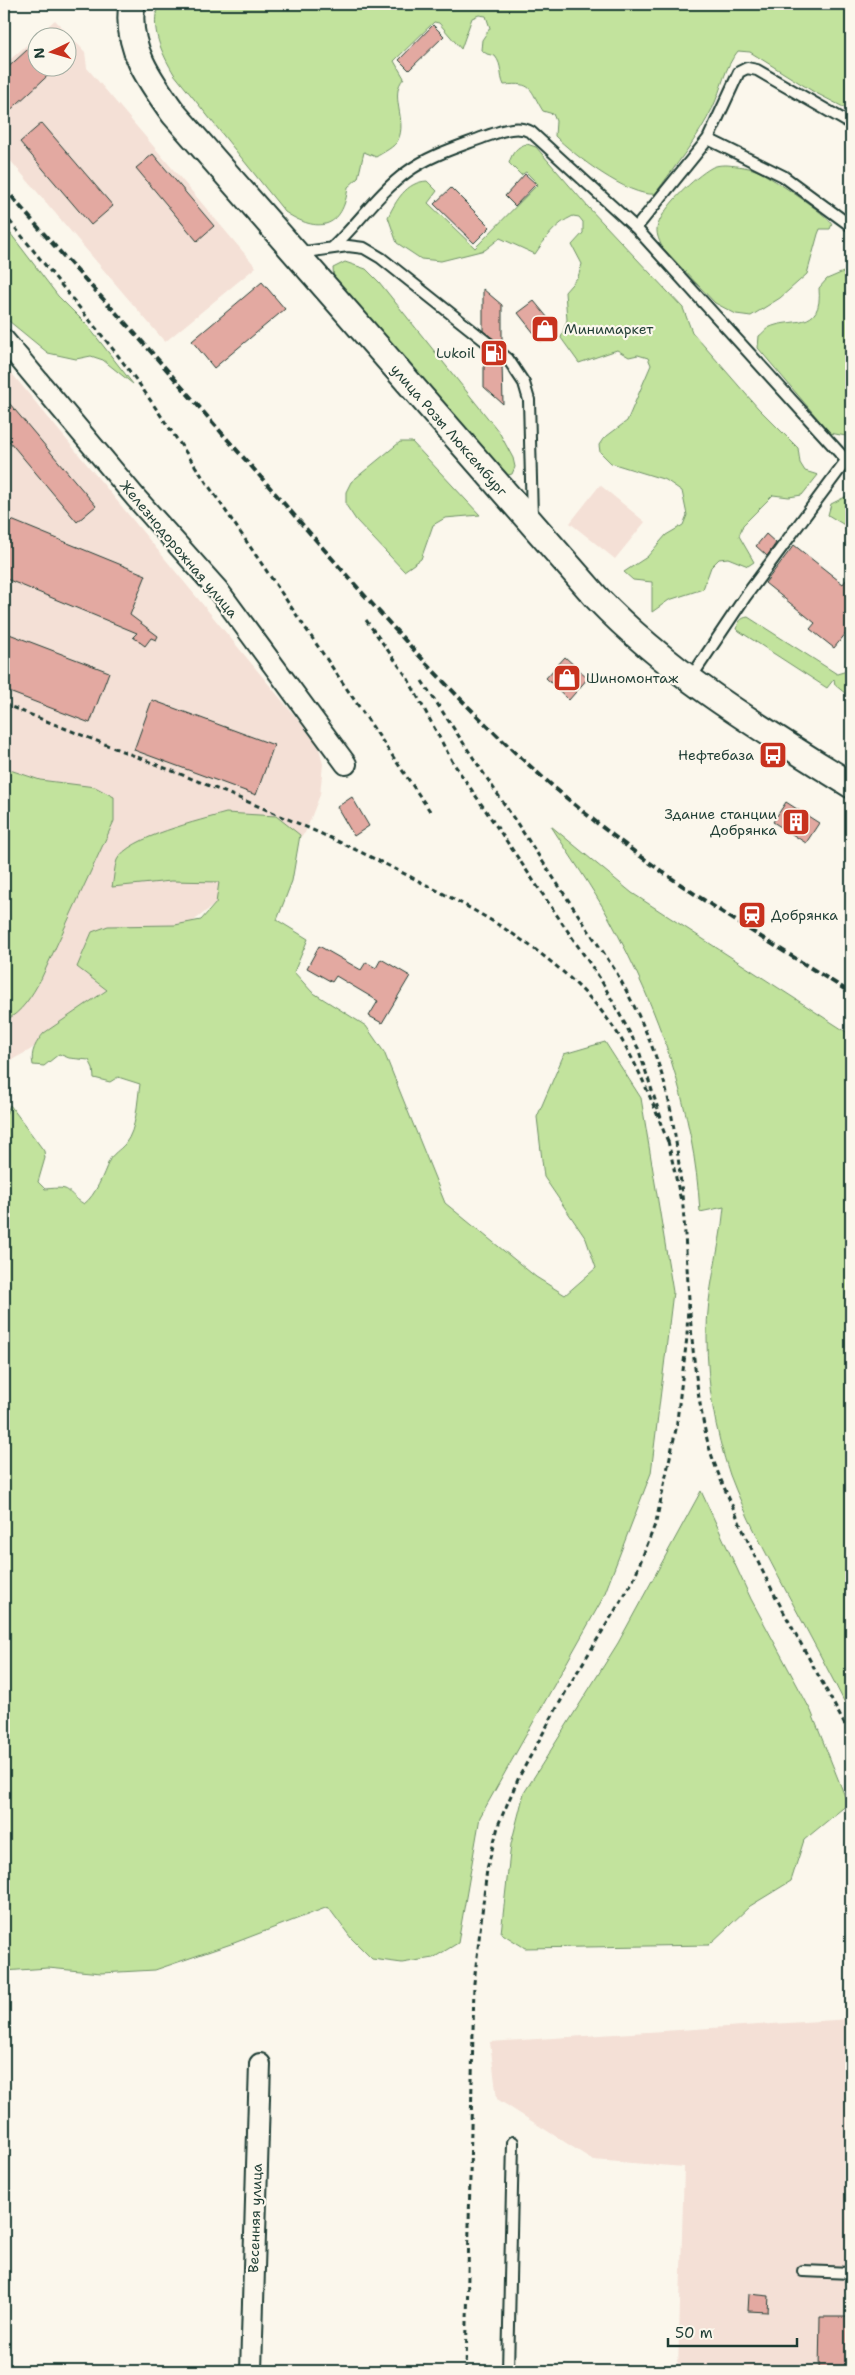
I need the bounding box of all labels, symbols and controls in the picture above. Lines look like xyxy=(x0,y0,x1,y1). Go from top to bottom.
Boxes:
north arrow xyxy=(28,28,78,78)
text: N xyxy=(30,47,48,59)
shop icon: Минимаркет xyxy=(530,314,560,344)
place label: Минимаркет xyxy=(564,320,654,338)
fuel station icon: Lukoil xyxy=(479,338,509,368)
place label: Lukoil xyxy=(436,344,476,362)
street label: улица Розы Люксембург xyxy=(387,360,512,500)
street label: Железнодорожная улица xyxy=(116,477,242,622)
shop icon: Шинoмонтаж xyxy=(552,663,582,693)
place label: Шинoмонтаж xyxy=(586,669,679,687)
bus stop icon: Нефтебаза xyxy=(758,740,788,770)
place label: Нефтебаза xyxy=(678,746,754,764)
place label: Здание станции Добрянка xyxy=(665,805,777,839)
building icon: Здание станции Добрянка xyxy=(781,807,811,837)
station icon: Добрянка xyxy=(737,900,767,930)
place label: Добрянка xyxy=(771,906,838,924)
street label: Весенняя улица xyxy=(244,2163,266,2273)
scale bar xyxy=(668,2315,796,2347)
text: 50 m xyxy=(675,2323,713,2343)

